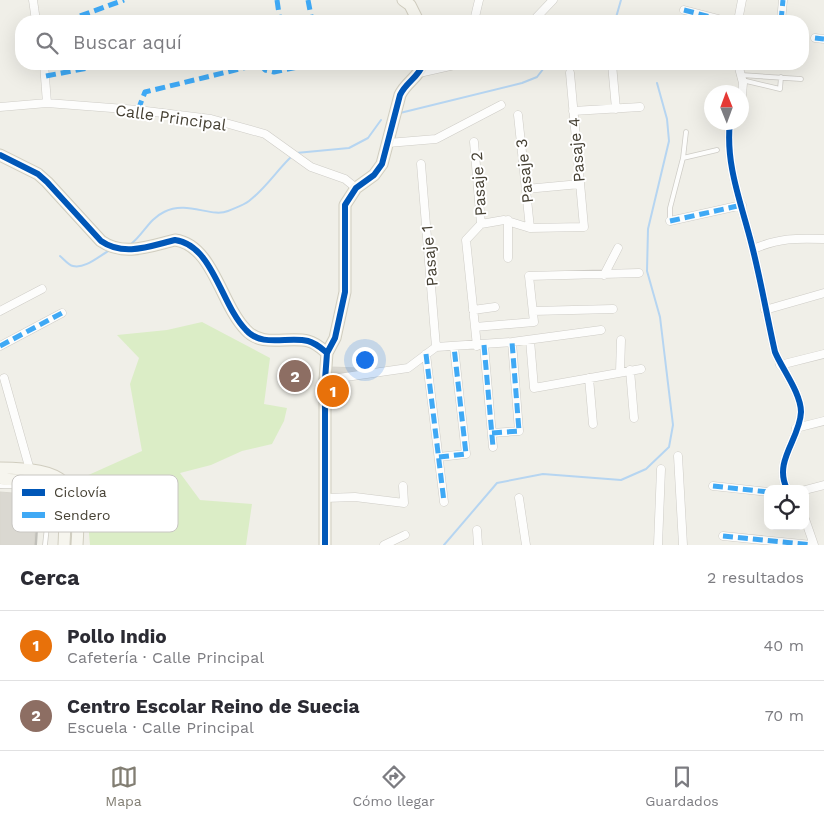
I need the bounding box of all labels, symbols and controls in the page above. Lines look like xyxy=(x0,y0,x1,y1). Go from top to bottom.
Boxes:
search box xyxy=(15,15,809,70)
icon: search xyxy=(33,29,61,57)
text: Buscar aquí xyxy=(73,31,182,54)
north arrow xyxy=(704,85,749,130)
street label: Calle Principal xyxy=(114,100,228,135)
street label: Pasaje 4 xyxy=(564,117,589,183)
street label: Pasaje 3 xyxy=(512,138,537,204)
street label: Pasaje 2 xyxy=(467,151,490,217)
street label: Pasaje 1 xyxy=(417,225,442,287)
your location xyxy=(352,347,378,373)
pin: 2 xyxy=(279,357,311,395)
pin: 1 xyxy=(317,372,349,410)
legend xyxy=(12,475,178,532)
text: Ciclovía xyxy=(54,484,107,500)
map controls xyxy=(764,485,809,530)
button: locate xyxy=(764,485,809,530)
text: Sendero xyxy=(54,507,110,523)
text: Cerca xyxy=(20,565,79,590)
text: 2 resultados xyxy=(707,568,804,587)
text: Pollo Indio xyxy=(67,625,167,648)
text: 1 xyxy=(33,636,39,655)
text: 40 m xyxy=(764,636,804,655)
text: Cafetería · Calle Principal xyxy=(67,648,264,667)
text: Centro Escolar Reino de Suecia xyxy=(67,695,359,718)
text: 2 xyxy=(31,706,41,725)
text: 70 m xyxy=(765,706,804,725)
text: Escuela · Calle Principal xyxy=(67,718,254,737)
tab: Mapa xyxy=(105,763,142,809)
tab: Cómo llegar xyxy=(352,763,435,809)
tab: Guardados xyxy=(645,763,719,809)

